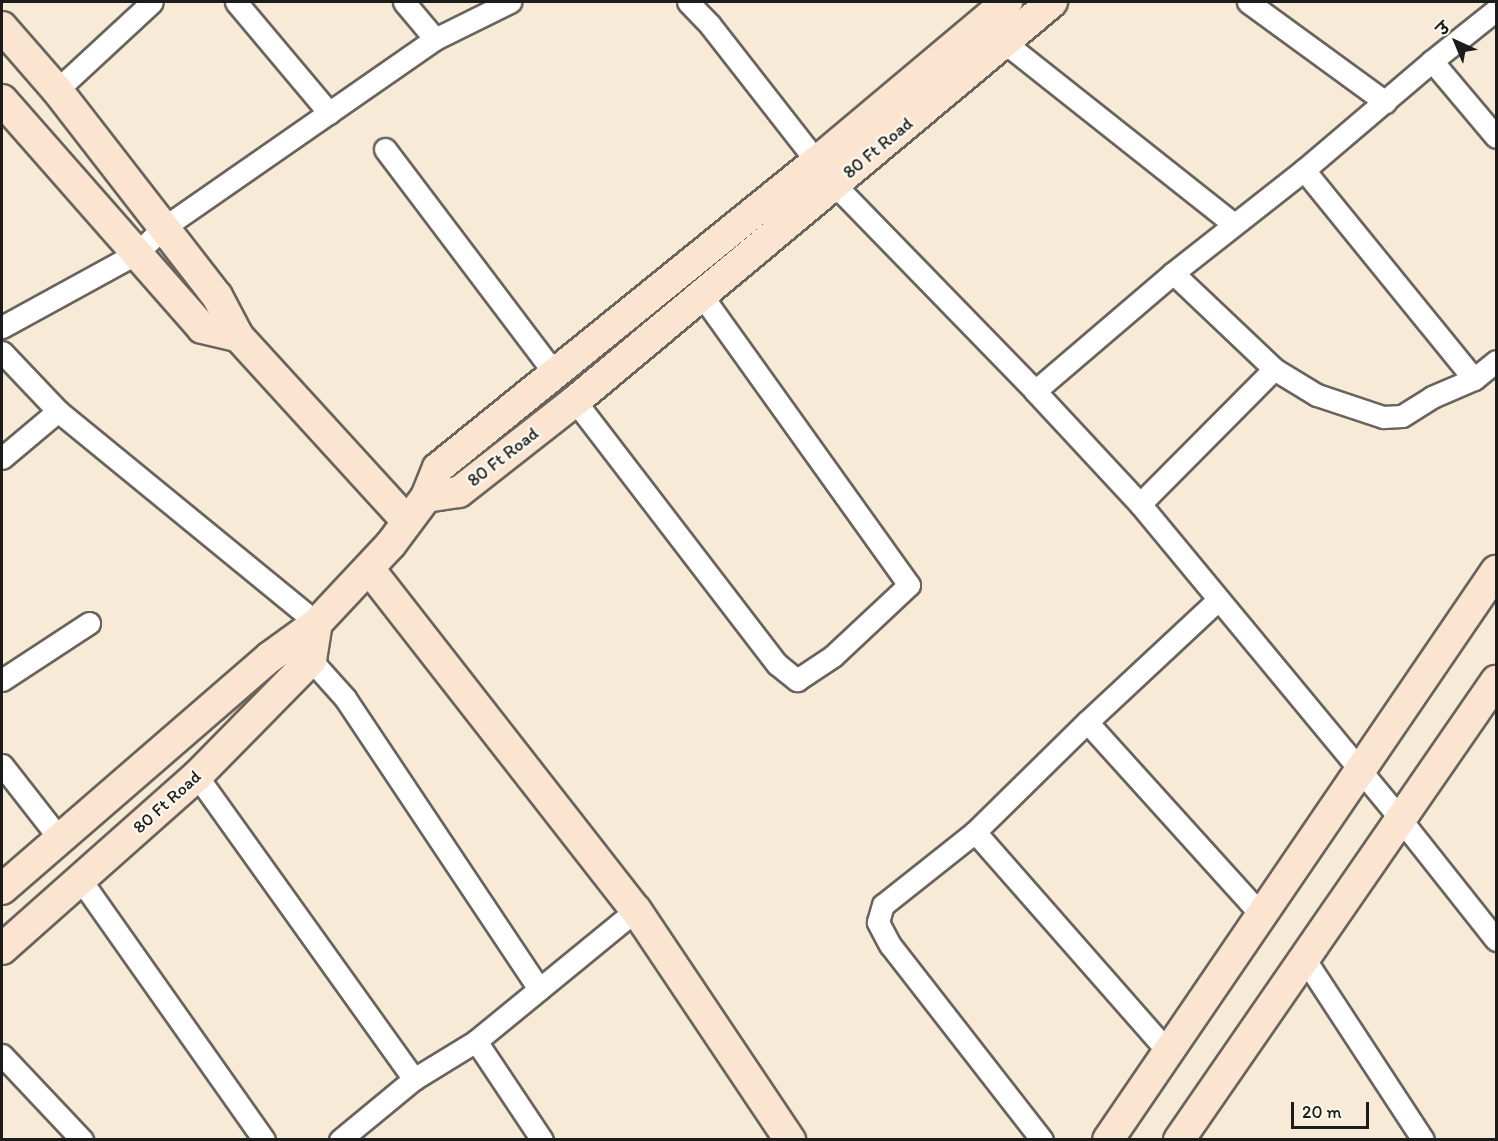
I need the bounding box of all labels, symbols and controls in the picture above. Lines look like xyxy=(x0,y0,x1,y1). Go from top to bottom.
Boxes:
north arrow xyxy=(1426,12,1486,72)
text: उ xyxy=(1433,18,1454,39)
street label: 80 Ft Road xyxy=(839,113,917,183)
street label: 80 Ft Road xyxy=(463,423,543,491)
street label: 80 Ft Road xyxy=(129,766,205,838)
scale bar xyxy=(1294,1090,1372,1128)
text: 20 m xyxy=(1302,1101,1342,1123)

